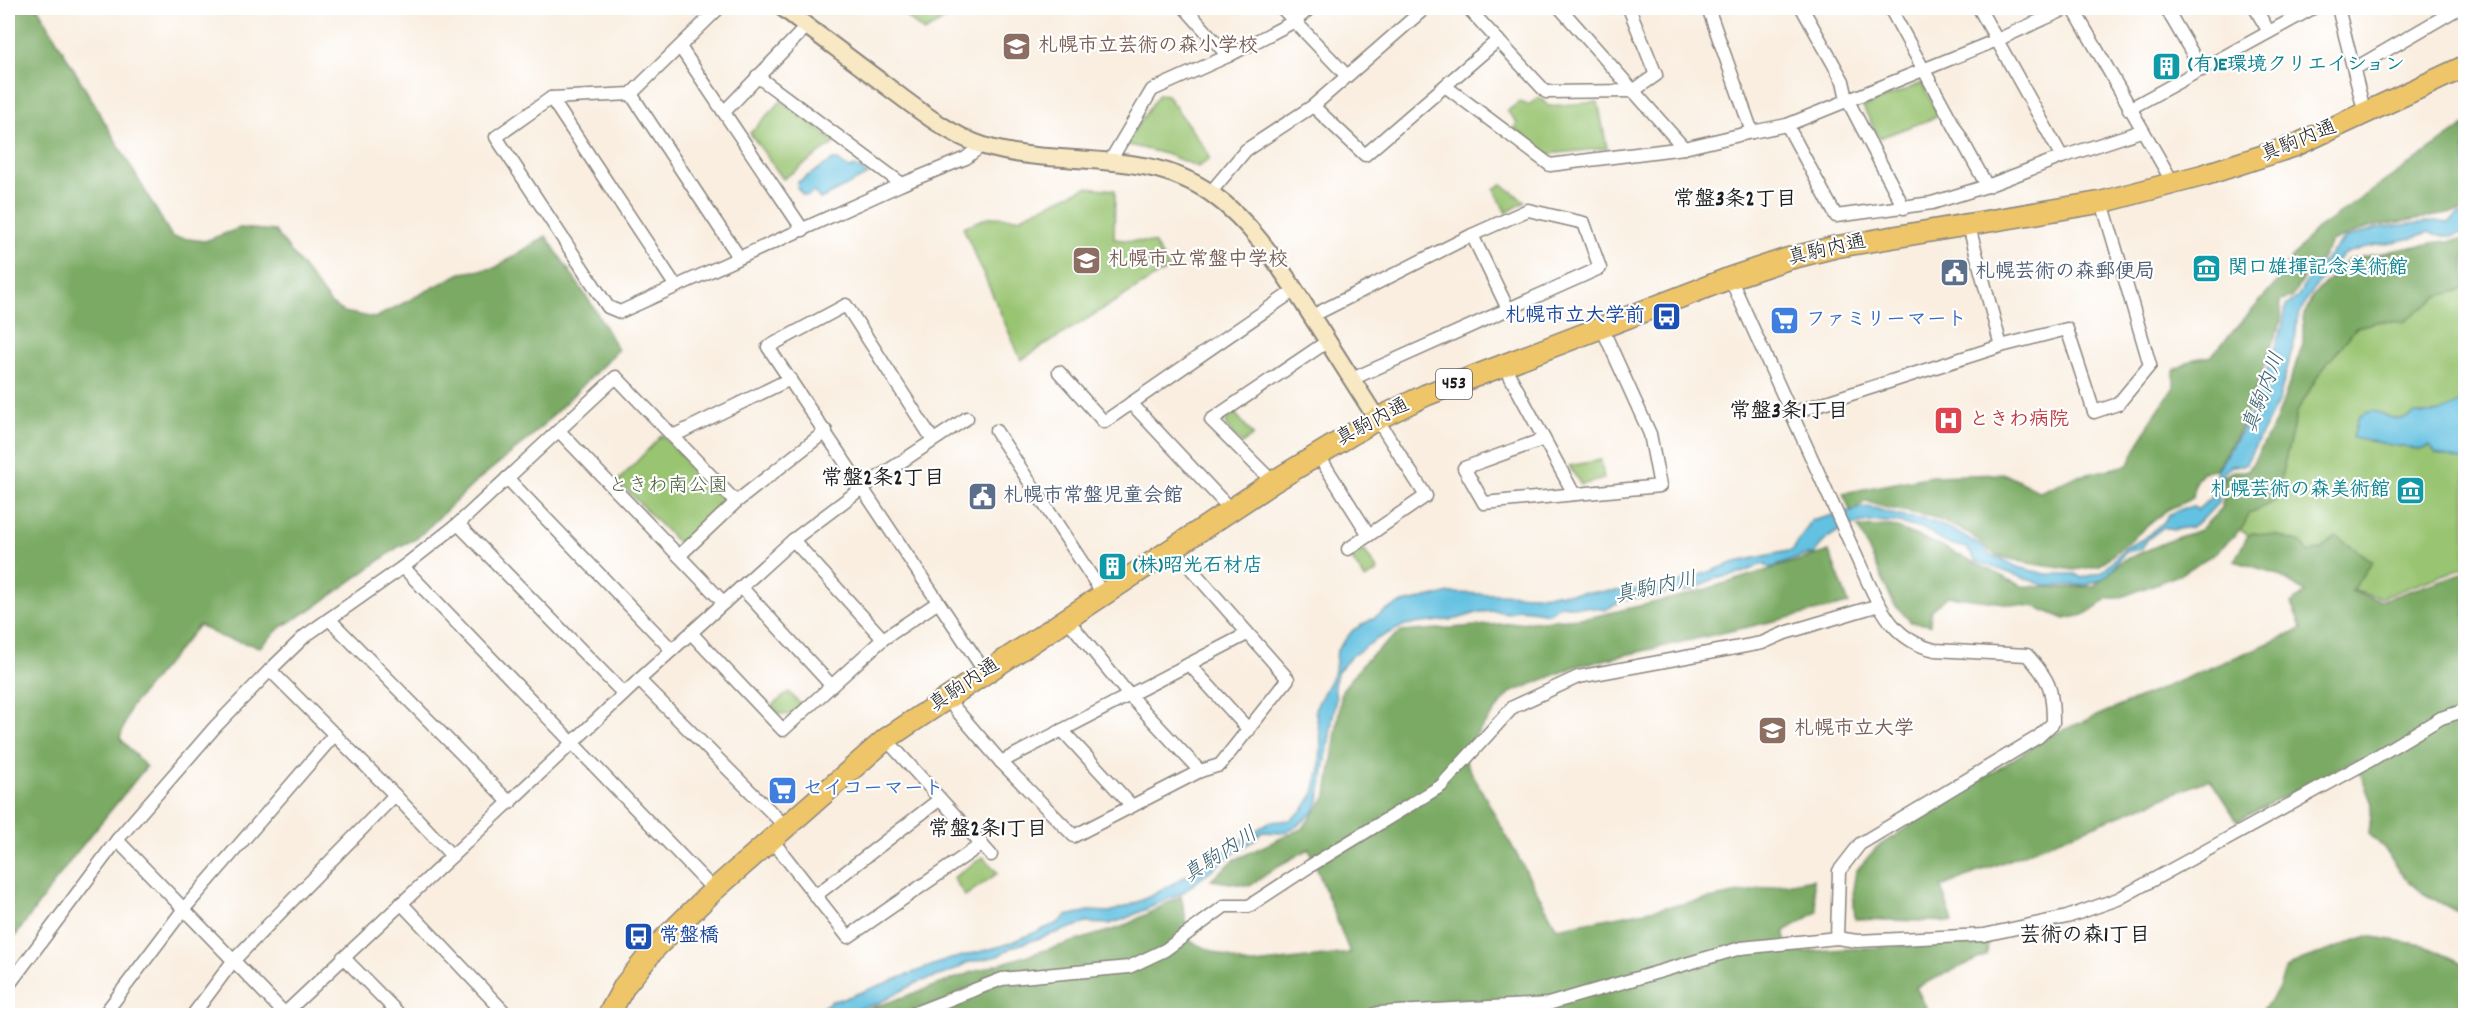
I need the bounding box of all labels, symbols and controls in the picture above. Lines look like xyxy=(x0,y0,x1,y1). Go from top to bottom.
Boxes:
school or university icon: 札幌市立芸術の森小学校 xyxy=(1001,31,1033,63)
place label: 札幌市立芸術の森小学校 xyxy=(1038,33,1258,61)
building icon: (有)E環境クリエイション xyxy=(2151,50,2183,82)
place label: (有)E環境クリエイション xyxy=(2188,52,2405,80)
street label: 真駒内通 xyxy=(2257,114,2341,170)
district label: 常盤3条2丁目 xyxy=(1673,186,1797,216)
street label: 真駒内通 xyxy=(1785,228,1869,274)
school or university icon: 札幌市立常盤中学校 xyxy=(1071,245,1103,277)
place label: 札幌市立常盤中学校 xyxy=(1108,247,1288,275)
museum icon: 関口雄揮記念美術館 xyxy=(2191,253,2223,285)
place label: 関口雄揮記念美術館 xyxy=(2228,255,2408,283)
public building icon: 札幌芸術の森郵便局 xyxy=(1938,257,1970,289)
place label: 札幌芸術の森郵便局 xyxy=(1975,259,2155,287)
bus stop icon: 札幌市立大学前 xyxy=(1650,301,1682,333)
place label: 札幌市立大学前 xyxy=(1505,303,1645,331)
supermarket icon: ファミリーマート xyxy=(1769,305,1801,337)
place label: ファミリーマート xyxy=(1806,307,1967,335)
water label: 真駒内川 xyxy=(2236,348,2294,438)
road number: 453 xyxy=(1436,369,1472,399)
street label: 真駒内通 xyxy=(1331,392,1415,454)
district label: 常盤3条1丁目 xyxy=(1730,398,1848,428)
hospital icon: ときわ病院 xyxy=(1932,405,1964,437)
place label: ときわ病院 xyxy=(1969,407,2069,435)
district label: 常盤2条2丁目 xyxy=(821,465,945,495)
park label: ときわ南公園 xyxy=(608,473,728,501)
museum icon: 札幌芸術の森美術館 xyxy=(2395,475,2427,507)
place label: 札幌芸術の森美術館 xyxy=(2210,477,2390,505)
public building icon: 札幌市常盤児童会館 xyxy=(966,481,998,513)
place label: 札幌市常盤児童会館 xyxy=(1003,483,1183,511)
building icon: (株)昭光石材店 xyxy=(1096,551,1128,583)
place label: (株)昭光石材店 xyxy=(1133,553,1263,581)
water label: 真駒内川 xyxy=(1612,566,1700,612)
street label: 真駒内通 xyxy=(924,652,1006,720)
school or university icon: 札幌市立大学 xyxy=(1757,714,1789,746)
place label: 札幌市立大学 xyxy=(1794,716,1914,744)
supermarket icon: セイコーマート xyxy=(766,774,798,806)
place label: セイコーマート xyxy=(803,776,944,804)
district label: 常盤2条1丁目 xyxy=(929,816,1047,846)
water label: 真駒内川 xyxy=(1178,821,1264,891)
bus stop icon: 常盤橋 xyxy=(622,921,654,953)
district label: 芸術の森1丁目 xyxy=(2020,922,2150,952)
place label: 常盤橋 xyxy=(659,923,719,951)

